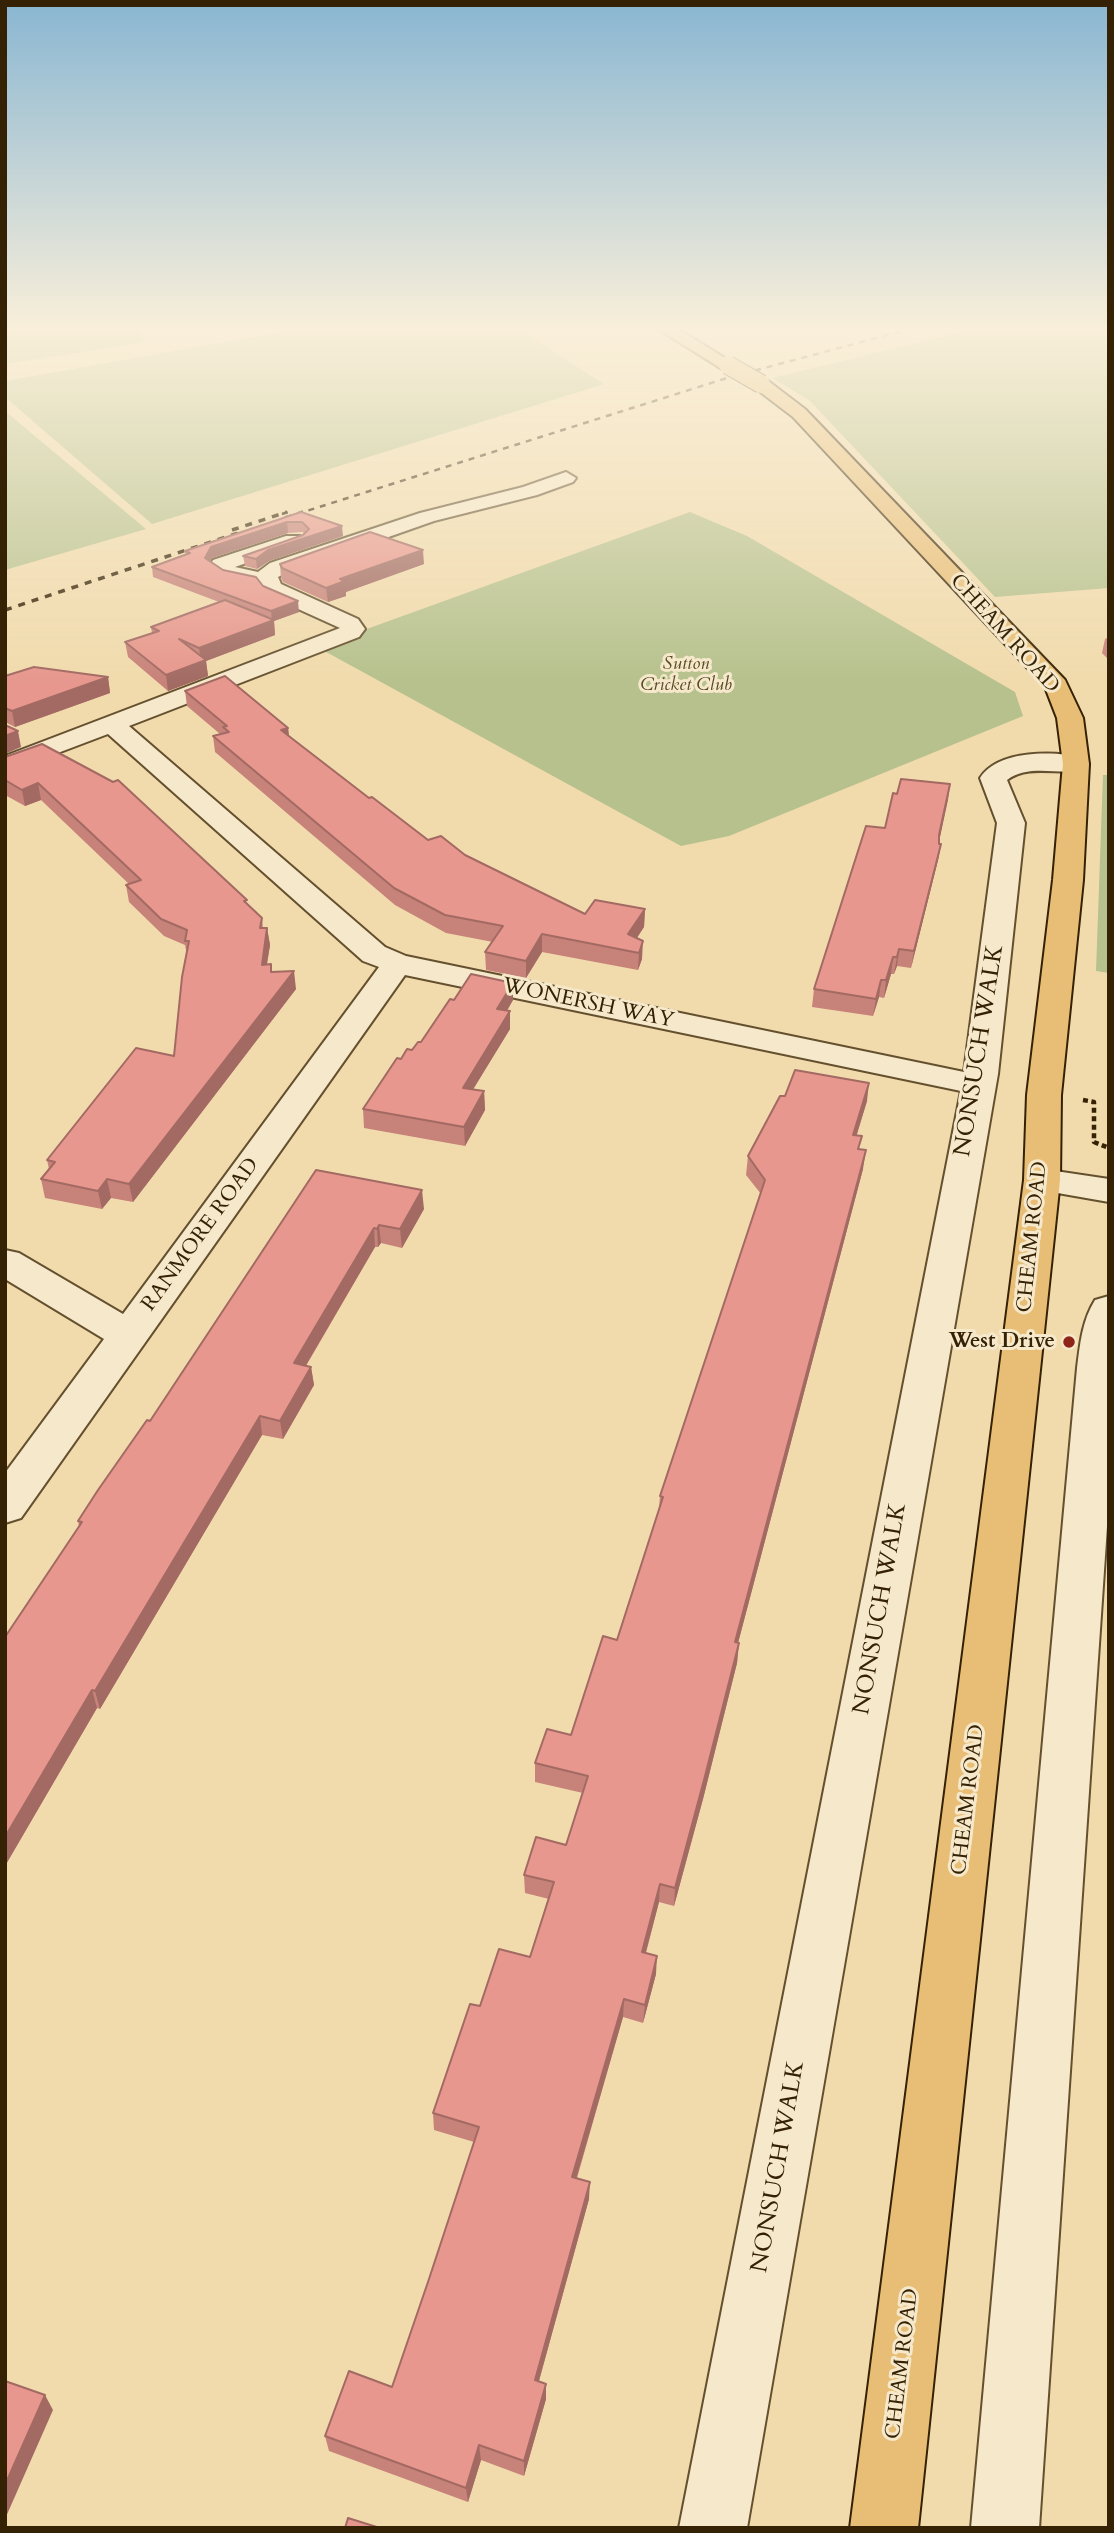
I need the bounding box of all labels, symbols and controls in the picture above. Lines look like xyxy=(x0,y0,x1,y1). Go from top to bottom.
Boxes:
street label: CHEAM ROAD xyxy=(944,569,1064,699)
park label: Sutton Cricket Club xyxy=(640,654,732,696)
street label: NONSUCH WALK xyxy=(949,943,1011,1159)
street label: WONERSH WAY xyxy=(500,974,676,1034)
street label: RANMORE ROAD xyxy=(137,1153,265,1317)
street label: CHEAM ROAD xyxy=(1013,1160,1053,1314)
place label: West Drive xyxy=(949,1329,1055,1355)
marker: West Drive xyxy=(1061,1334,1077,1350)
street label: NONSUCH WALK xyxy=(848,1501,914,1717)
street label: CHEAM ROAD xyxy=(947,1723,991,1877)
street label: NONSUCH WALK xyxy=(746,2059,812,2275)
street label: CHEAM ROAD xyxy=(881,2287,925,2441)

